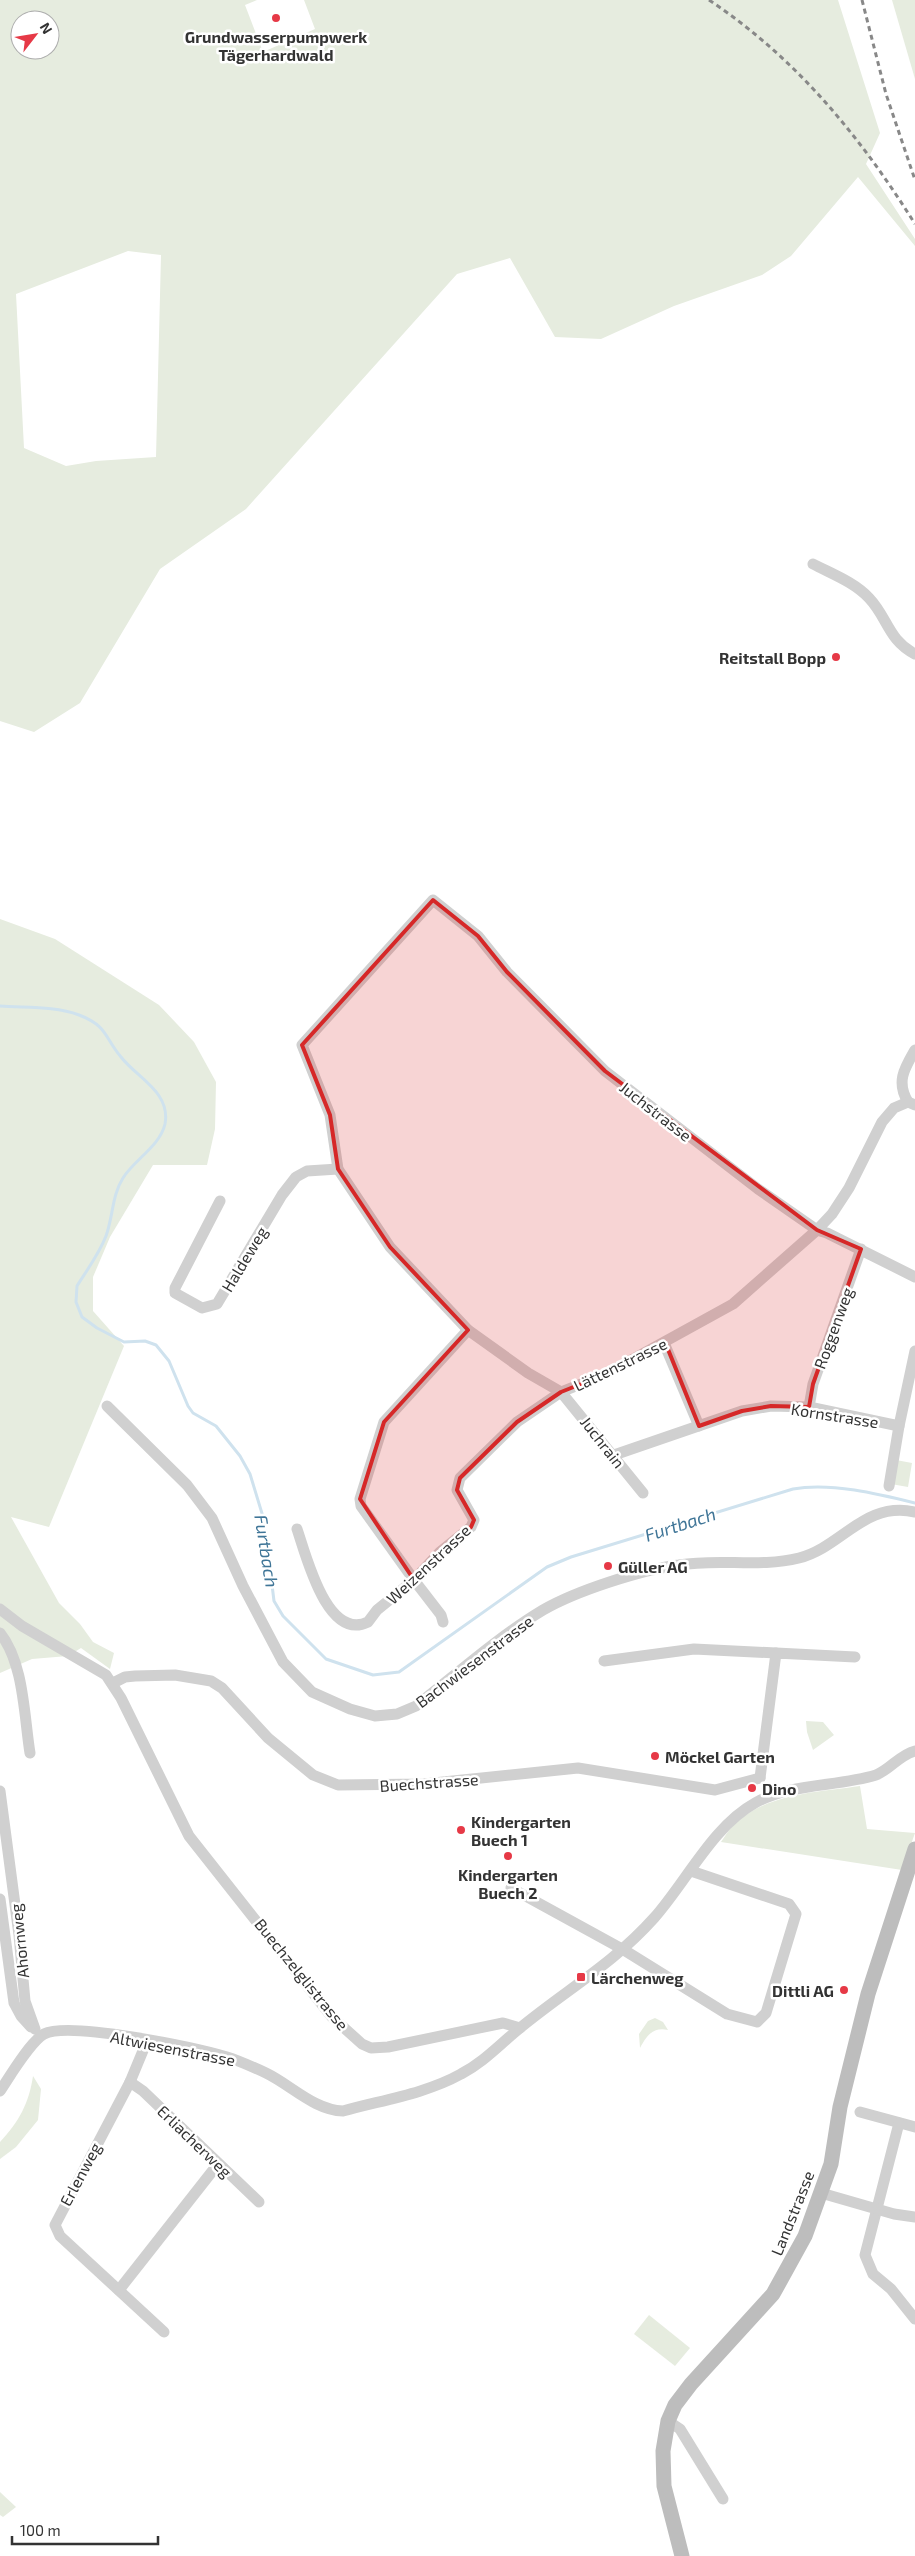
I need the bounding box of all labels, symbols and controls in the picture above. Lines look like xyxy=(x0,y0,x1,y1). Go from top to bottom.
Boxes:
north arrow xyxy=(10,10,60,60)
marker: Grundwasserpumpwerk Tägerhardwald xyxy=(270,12,282,24)
text: N xyxy=(37,19,56,37)
place label: Grundwasserpumpwerk Tägerhardwald xyxy=(185,27,367,64)
place label: Reitstall Bopp xyxy=(719,648,826,667)
marker: Reitstall Bopp xyxy=(830,651,842,663)
street label: Juchstrasse xyxy=(616,1077,696,1145)
street label: Haldeweg xyxy=(217,1223,271,1295)
street label: Roggenweg xyxy=(809,1285,857,1371)
street label: Lättenstrasse xyxy=(570,1333,670,1395)
street label: Kornstrasse xyxy=(790,1399,880,1431)
street label: Juchrain xyxy=(577,1412,629,1472)
water label: Furtbach xyxy=(642,1502,718,1546)
water label: Furtbach xyxy=(250,1513,284,1589)
street label: Weizenstrasse xyxy=(382,1520,474,1608)
place label: Güller AG xyxy=(618,1557,688,1576)
marker: Güller AG xyxy=(602,1560,614,1572)
street label: Bachwiesenstrasse xyxy=(412,1611,536,1711)
place label: Möckel Garten xyxy=(665,1747,775,1766)
marker: Möckel Garten xyxy=(649,1750,661,1762)
street label: Buechstrasse xyxy=(379,1769,479,1795)
place label: Dino xyxy=(762,1779,796,1798)
marker: Dino xyxy=(746,1782,758,1794)
place label: Kindergarten Buech 1 xyxy=(471,1812,571,1849)
marker: Kindergarten Buech 1 xyxy=(455,1824,467,1836)
marker: Kindergarten Buech 2 xyxy=(502,1850,514,1862)
place label: Kindergarten Buech 2 xyxy=(458,1865,558,1902)
street label: Ahornweg xyxy=(6,1903,32,1979)
street label: Buechzelglistrasse xyxy=(251,1914,353,2034)
place label: Lärchenweg xyxy=(591,1968,684,1987)
marker: Lärchenweg xyxy=(575,1971,587,1983)
place label: Dittli AG xyxy=(772,1981,834,2000)
marker: Dittli AG xyxy=(838,1984,850,1996)
street label: Altwiesenstrasse xyxy=(109,2027,237,2069)
street label: Erliacherweg xyxy=(154,2101,236,2181)
street label: Erlenweg xyxy=(55,2139,105,2209)
street label: Landstrasse xyxy=(766,2168,818,2258)
scale bar xyxy=(12,2514,159,2546)
text: 100 m xyxy=(20,2521,61,2539)

